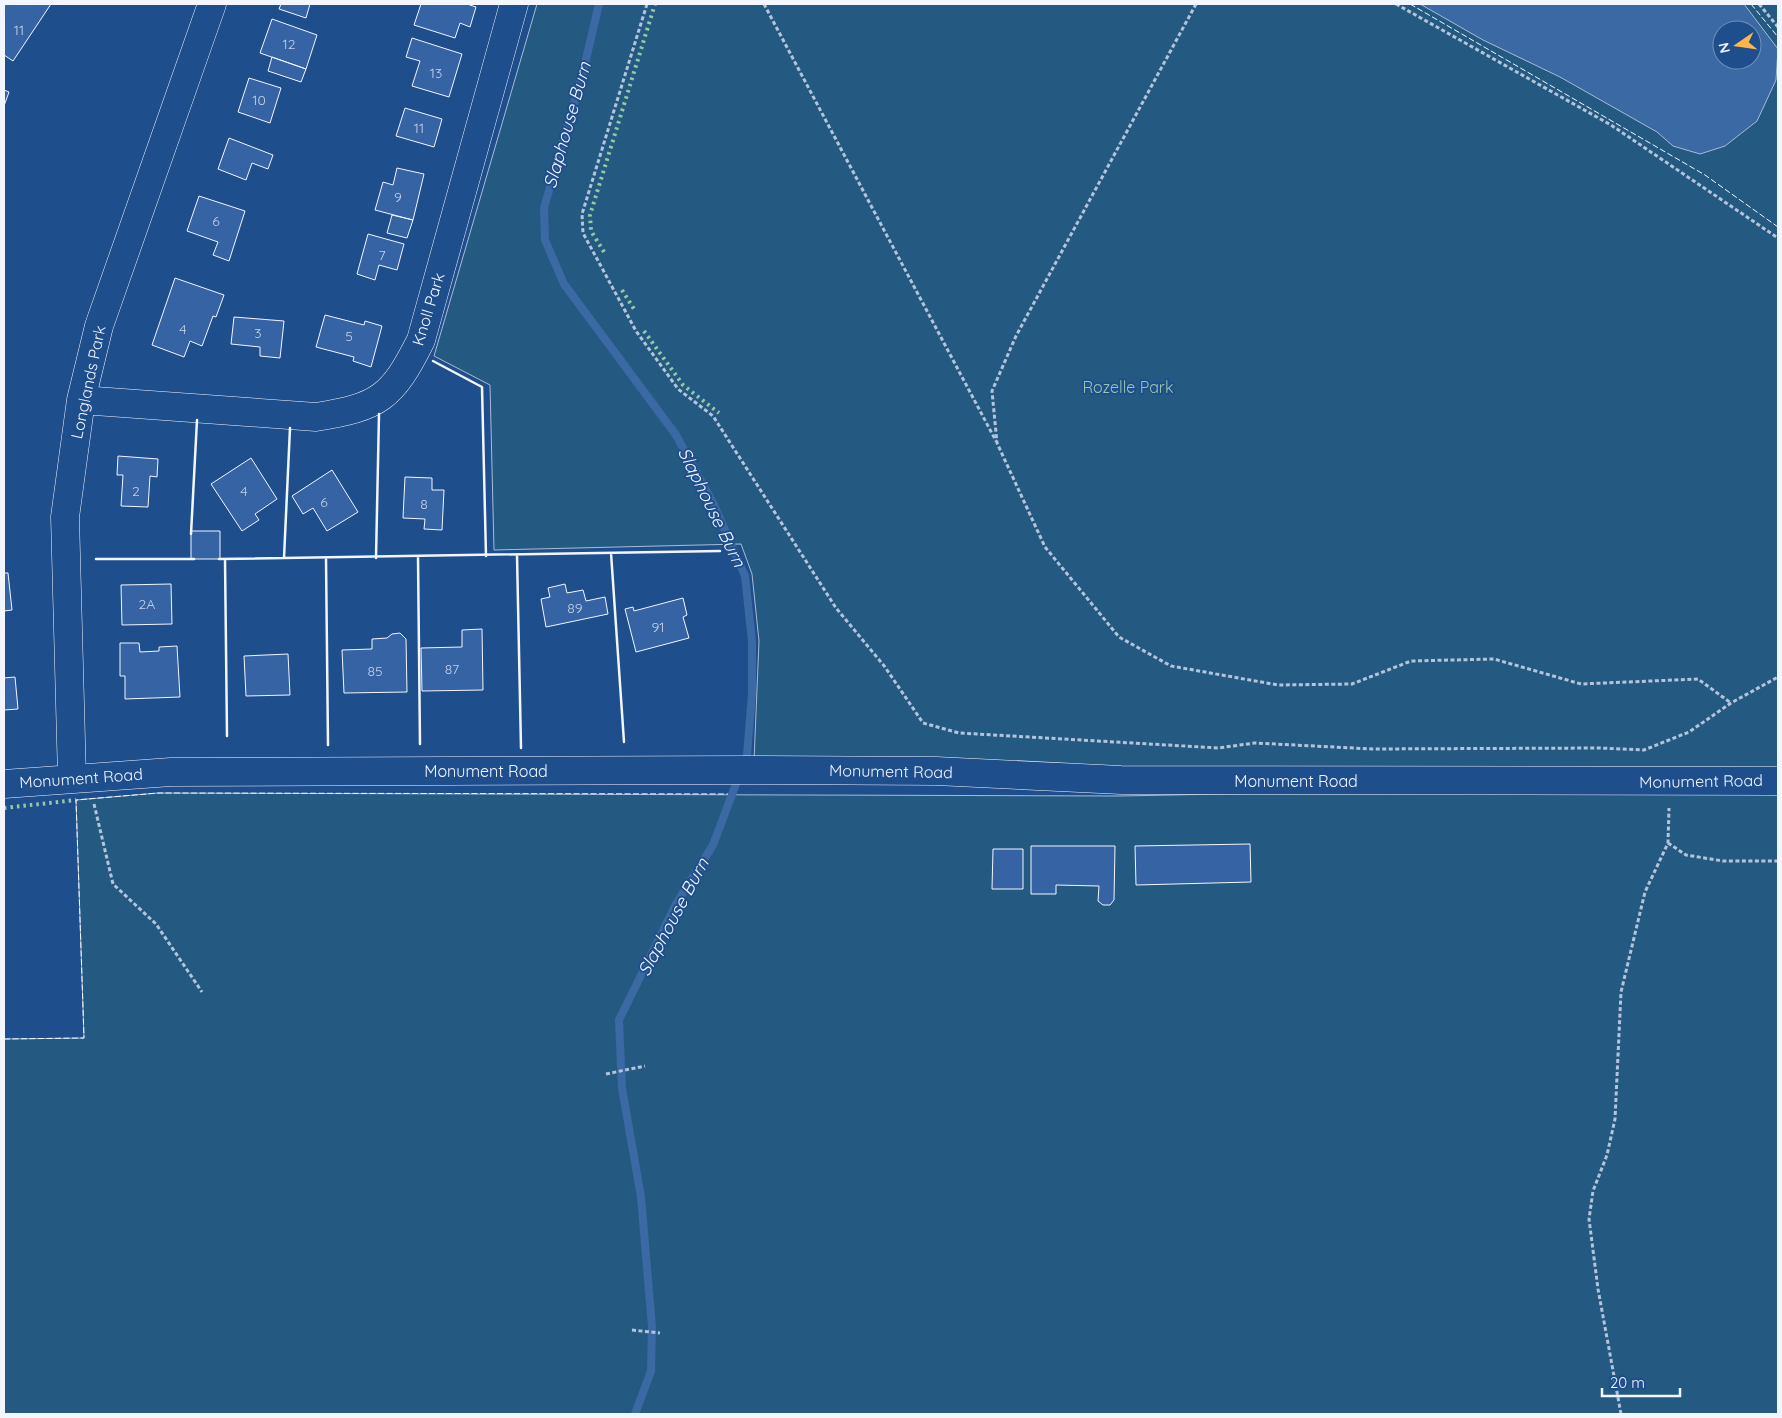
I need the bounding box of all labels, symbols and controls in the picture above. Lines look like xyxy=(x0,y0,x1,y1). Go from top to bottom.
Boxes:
north arrow xyxy=(1712,20,1762,70)
house number: 11 xyxy=(14,21,24,39)
house number: 12 xyxy=(283,35,296,53)
text: N xyxy=(1714,41,1734,55)
water label: Slaphouse Burn xyxy=(538,59,596,191)
house number: 13 xyxy=(430,64,442,82)
house number: 10 xyxy=(252,91,266,109)
house number: 11 xyxy=(414,119,424,137)
house number: 9 xyxy=(394,188,402,206)
house number: 6 xyxy=(212,212,220,230)
house number: 7 xyxy=(378,246,386,264)
street label: Knoll Park xyxy=(407,270,449,348)
house number: 4 xyxy=(179,320,187,338)
street label: Longlands Park xyxy=(66,323,110,441)
house number: 3 xyxy=(254,324,262,342)
house number: 5 xyxy=(345,327,353,345)
park label: Rozelle Park xyxy=(1082,377,1174,397)
water label: Slaphouse Burn xyxy=(673,443,751,571)
house number: 2 xyxy=(132,482,140,500)
house number: 4 xyxy=(240,482,248,500)
house number: 6 xyxy=(320,493,328,511)
house number: 8 xyxy=(420,495,428,513)
house number: 2A xyxy=(139,595,155,613)
house number: 89 xyxy=(567,599,583,617)
house number: 91 xyxy=(651,618,665,636)
house number: 87 xyxy=(445,660,459,678)
house number: 85 xyxy=(367,662,383,680)
street label: Monument Road xyxy=(829,760,953,782)
street label: Monument Road xyxy=(424,761,548,781)
street label: Monument Road xyxy=(19,764,143,792)
street label: Monument Road xyxy=(1639,770,1763,792)
street label: Monument Road xyxy=(1234,771,1358,791)
water label: Slaphouse Burn xyxy=(632,854,714,980)
scale bar xyxy=(1602,1366,1680,1398)
text: 20 m xyxy=(1610,1373,1645,1392)

